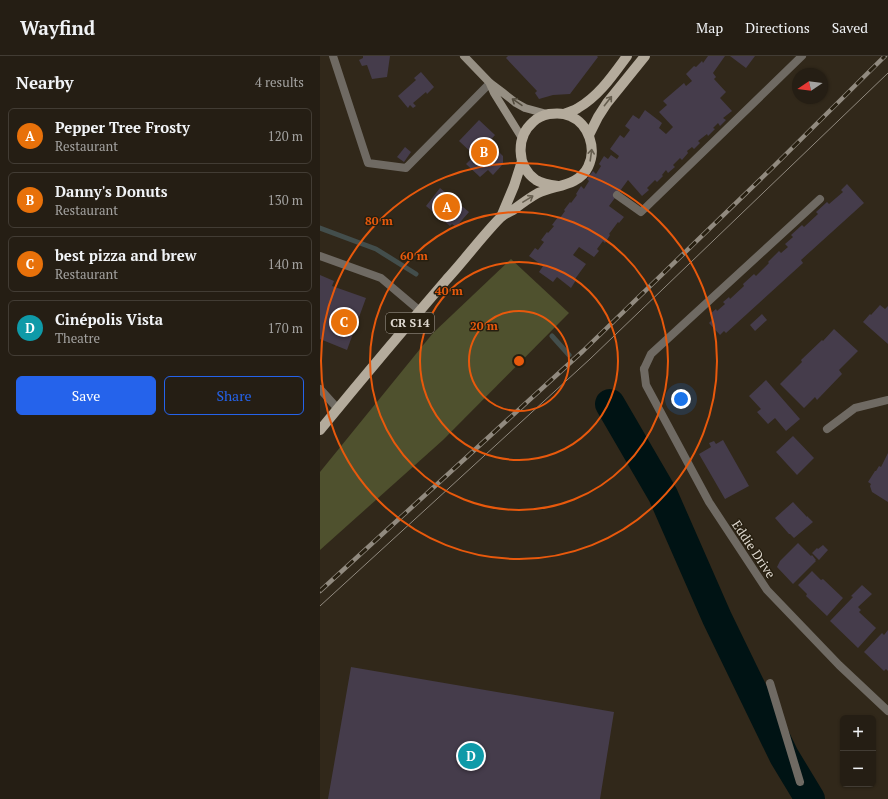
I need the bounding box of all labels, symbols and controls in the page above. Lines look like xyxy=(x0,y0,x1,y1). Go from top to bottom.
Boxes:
text: Wayfind xyxy=(20,15,95,40)
text: Map xyxy=(696,18,723,37)
text: Directions xyxy=(745,18,810,37)
text: Saved xyxy=(832,18,868,37)
north arrow xyxy=(792,68,828,104)
text: Nearby xyxy=(16,71,74,94)
text: 4 results xyxy=(255,73,304,91)
one-way arrow xyxy=(604,96,612,107)
one-way arrow xyxy=(511,98,522,106)
text: Pepper Tree Frosty xyxy=(55,117,190,137)
text: A xyxy=(25,127,35,145)
text: 120 m xyxy=(268,127,303,145)
text: Restaurant xyxy=(55,137,118,155)
pin: B xyxy=(471,137,497,167)
one-way arrow xyxy=(587,149,595,162)
text: Danny's Donuts xyxy=(55,181,168,201)
text: B xyxy=(26,191,34,209)
text: 130 m xyxy=(268,191,303,209)
pin: A xyxy=(434,192,460,222)
one-way arrow xyxy=(523,195,534,204)
text: Restaurant xyxy=(55,201,118,219)
text: 80 m xyxy=(365,213,393,228)
text: best pizza and brew xyxy=(55,245,196,265)
text: 60 m xyxy=(400,248,428,263)
text: C xyxy=(26,255,34,273)
text: 140 m xyxy=(268,255,303,273)
text: Restaurant xyxy=(55,265,118,283)
text: 40 m xyxy=(435,283,463,298)
pin: C xyxy=(331,307,357,337)
text: Cinépolis Vista xyxy=(55,309,163,329)
road number: CR S14 xyxy=(386,313,434,333)
text: 20 m xyxy=(470,318,498,333)
text: D xyxy=(25,319,35,337)
text: 170 m xyxy=(268,319,303,337)
text: Theatre xyxy=(55,329,100,347)
centre of rings xyxy=(512,354,526,368)
button: Save xyxy=(16,376,156,415)
button: Share xyxy=(164,376,304,415)
your location xyxy=(671,389,691,409)
street label: Eddie Drive xyxy=(728,516,780,582)
map controls xyxy=(840,715,876,787)
button: + xyxy=(840,715,876,751)
pin: D xyxy=(458,741,484,771)
button: − xyxy=(840,751,876,787)

